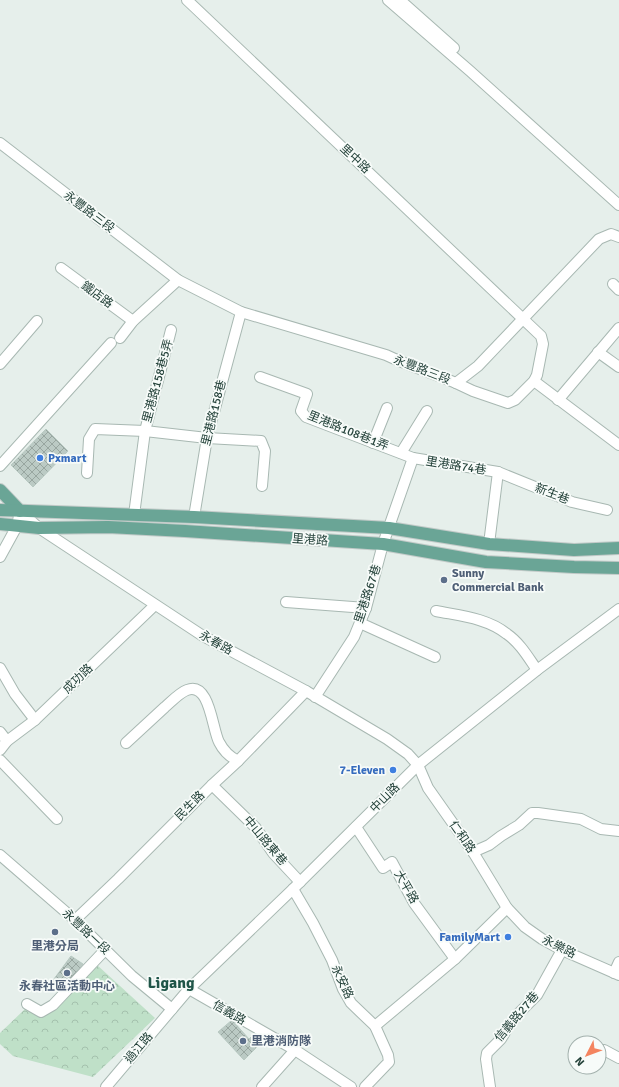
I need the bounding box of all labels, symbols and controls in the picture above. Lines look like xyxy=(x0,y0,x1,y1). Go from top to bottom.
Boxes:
street label: 里中路 xyxy=(337,141,373,177)
street label: 永豐路三段 xyxy=(61,188,117,236)
street label: 鐵店路 xyxy=(78,278,116,312)
street label: 里港路158巷5弄 xyxy=(140,338,176,424)
street label: 永豐路三段 xyxy=(391,352,453,388)
street label: 里港路158巷 xyxy=(199,378,229,448)
street label: 里港路108巷1弄 xyxy=(305,408,391,454)
place label: Pxmart xyxy=(48,451,87,466)
marker: Pxmart xyxy=(35,453,45,463)
street label: 里港路74巷 xyxy=(425,454,487,478)
street label: 新生巷 xyxy=(533,481,571,507)
street label: 里港路 xyxy=(292,531,328,549)
street label: 里港路67巷 xyxy=(351,563,385,625)
place label: Sunny Commercial Bank xyxy=(452,566,544,595)
marker: Sunny Commercial Bank xyxy=(439,575,449,585)
street label: 永春路 xyxy=(197,628,235,658)
street label: 成功路 xyxy=(60,661,96,697)
place label: 7-Eleven xyxy=(339,763,385,778)
marker: 7-Eleven xyxy=(388,765,398,775)
street label: 中山路 xyxy=(367,780,403,816)
street label: 民生路 xyxy=(172,788,208,824)
street label: 中山路東巷 xyxy=(240,813,290,869)
street label: 仁和路 xyxy=(446,818,478,856)
street label: 大平路 xyxy=(391,868,421,906)
street label: 永豐路一段 xyxy=(59,906,113,958)
marker: 里港分局 xyxy=(50,927,60,937)
place label: FamilyMart xyxy=(439,930,500,945)
marker: FamilyMart xyxy=(503,932,513,942)
street label: 永樂路 xyxy=(540,932,578,962)
place label: 里港分局 xyxy=(31,939,79,954)
street label: 永安路 xyxy=(328,963,356,1001)
marker: 永春社區活動中心 xyxy=(62,968,72,978)
district label: Ligang xyxy=(147,973,195,993)
place label: 永春社區活動中心 xyxy=(19,979,115,994)
street label: 信義路27巷 xyxy=(492,989,542,1045)
street label: 信義路 xyxy=(210,998,248,1028)
street label: 過江路 xyxy=(122,1029,156,1067)
place label: 里港消防隊 xyxy=(251,1034,311,1049)
north arrow xyxy=(567,1035,607,1075)
marker: 里港消防隊 xyxy=(238,1036,248,1046)
text: N xyxy=(573,1054,587,1069)

